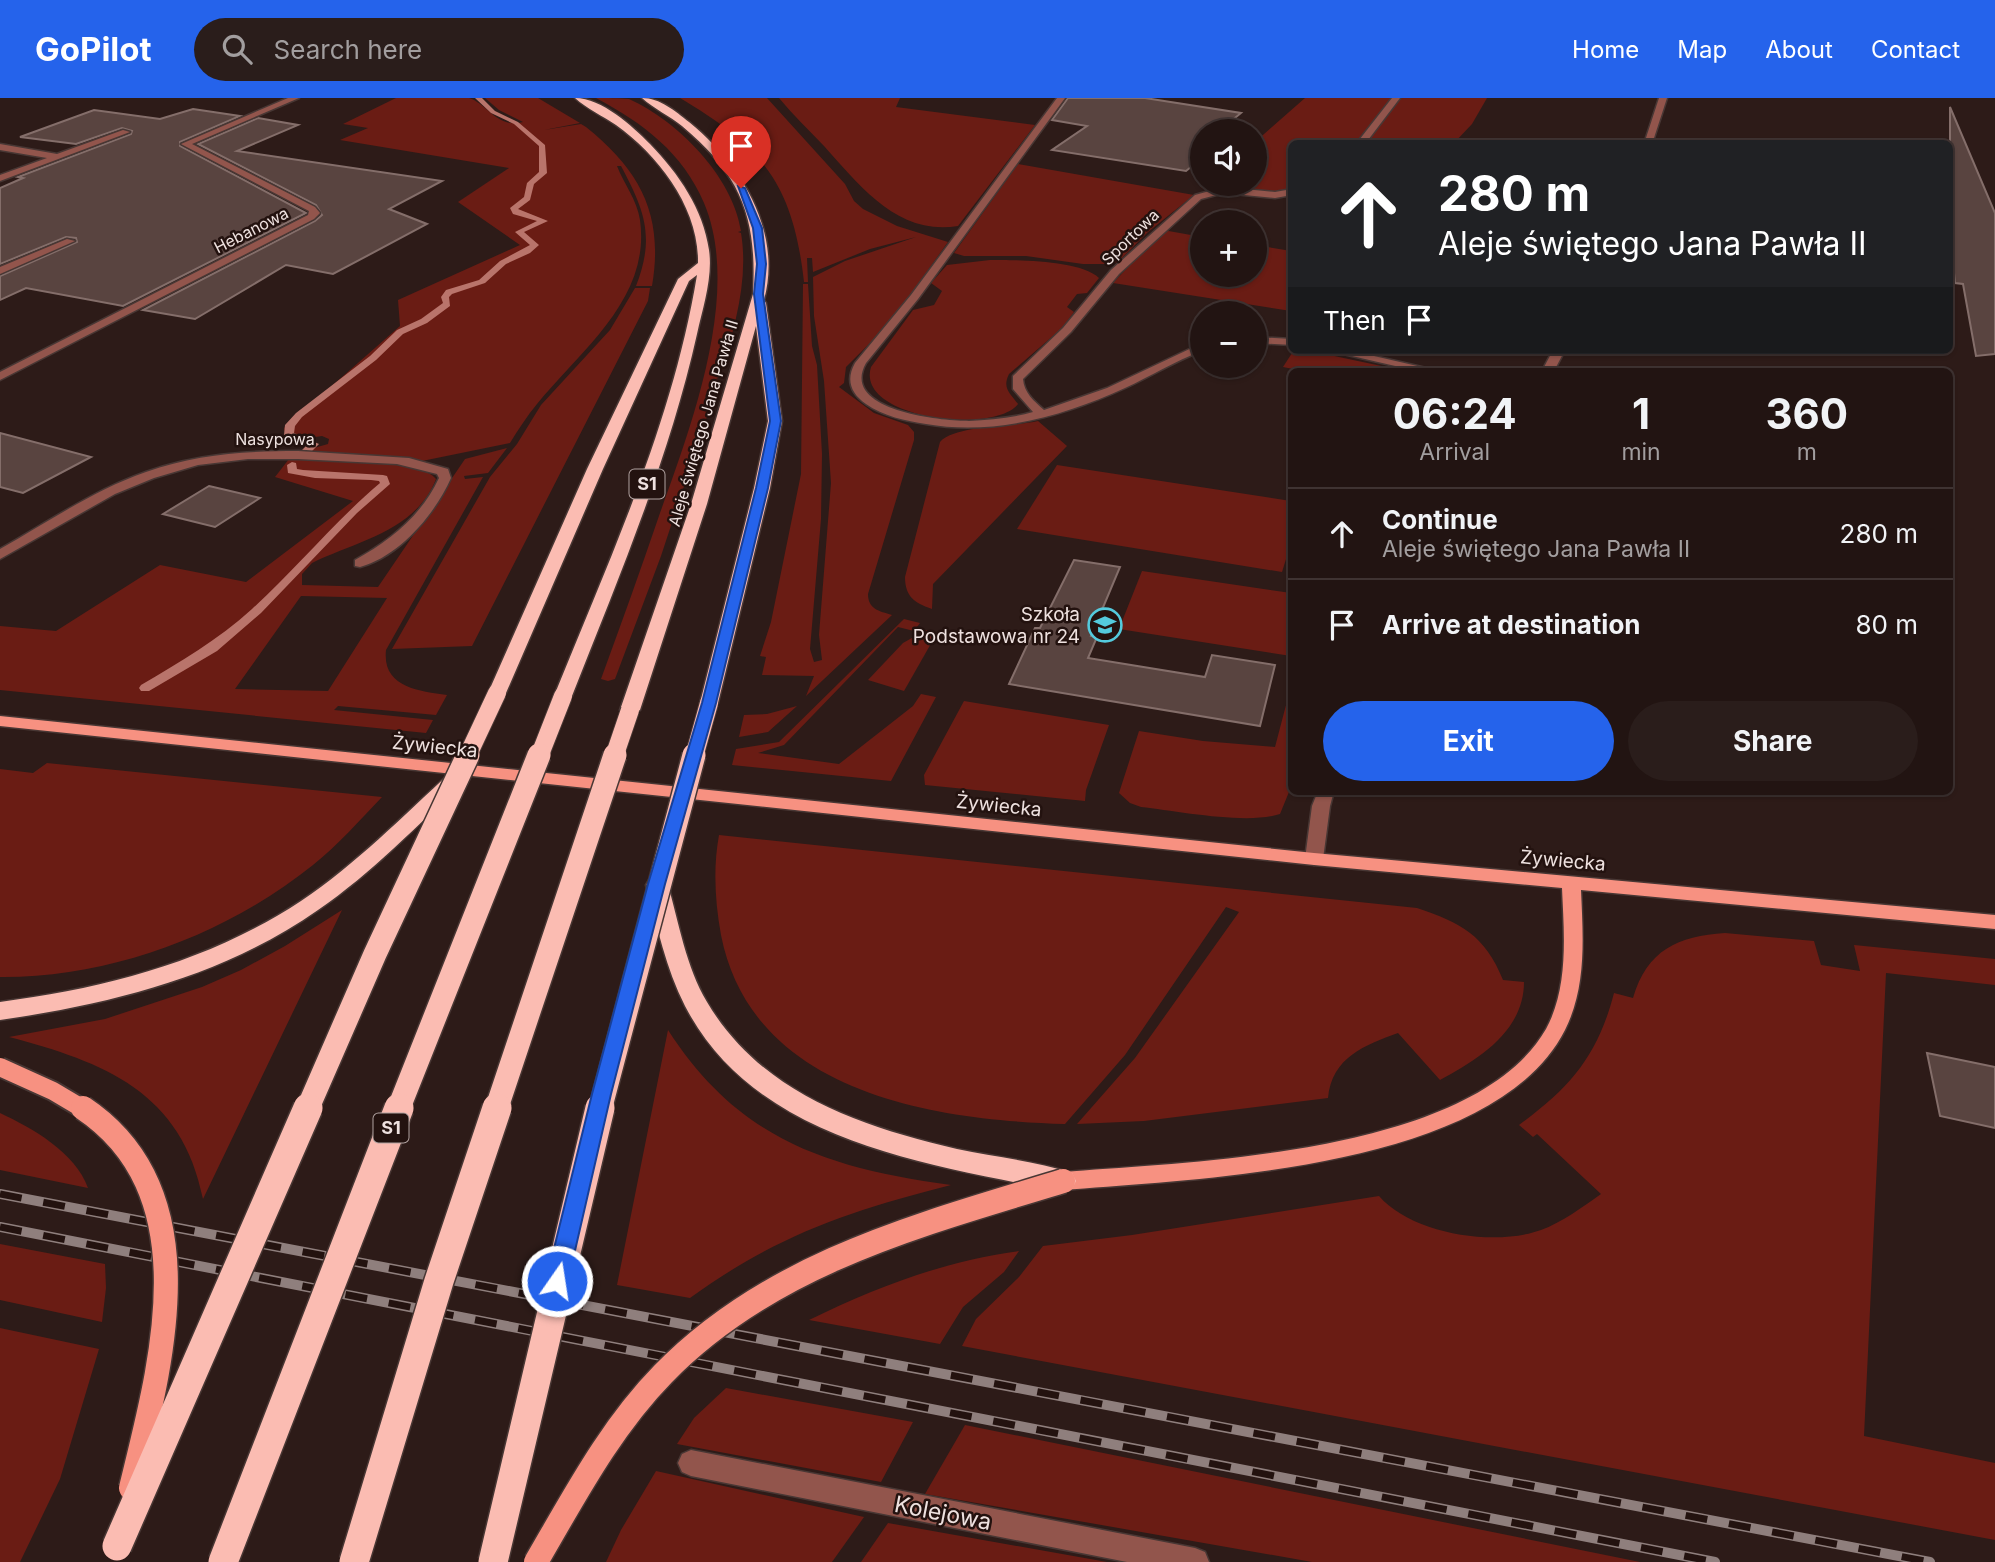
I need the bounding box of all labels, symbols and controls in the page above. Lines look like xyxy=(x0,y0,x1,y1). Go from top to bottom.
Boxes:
search box xyxy=(194,18,684,81)
text: GoPilot xyxy=(35,29,152,69)
icon: search xyxy=(218,30,256,68)
text: Search here xyxy=(274,34,422,65)
text: Home xyxy=(1572,35,1639,64)
text: Map xyxy=(1677,35,1727,64)
text: About xyxy=(1765,35,1833,64)
text: Contact xyxy=(1871,35,1960,64)
pin xyxy=(711,116,771,188)
map controls xyxy=(1190,119,1267,378)
button: sound xyxy=(1190,119,1267,196)
icon: arrive xyxy=(722,127,760,165)
text: 280 m xyxy=(1438,164,1590,223)
icon: ahead xyxy=(1323,168,1414,259)
street label: Hebanowa xyxy=(210,203,292,257)
street label: Sportowa xyxy=(1097,205,1163,269)
button: + xyxy=(1190,210,1267,287)
text: Aleje świętego Jana Pawła II xyxy=(1438,224,1867,263)
button: − xyxy=(1190,301,1267,378)
icon: arrive xyxy=(1400,301,1438,339)
text: Then xyxy=(1323,305,1386,336)
street label: Aleje świętego Jana Pawła II xyxy=(664,317,742,529)
text: 06:24 xyxy=(1393,388,1517,439)
text: 1 xyxy=(1632,388,1650,439)
text: 360 xyxy=(1765,388,1848,439)
street label: Nasypowa xyxy=(235,429,315,449)
text: Arrival xyxy=(1419,438,1490,466)
text: min xyxy=(1621,438,1661,466)
text: m xyxy=(1797,438,1817,466)
road number: S1 xyxy=(630,470,664,498)
text: Continue xyxy=(1382,504,1498,535)
icon: ahead xyxy=(1323,515,1361,553)
text: 280 m xyxy=(1840,518,1918,549)
text: Aleje świętego Jana Pawła II xyxy=(1382,535,1690,563)
place label: Szkoła Podstawowa nr 24 xyxy=(913,603,1080,648)
school or university icon: Szkoła Podstawowa nr 24 xyxy=(1086,606,1124,644)
icon: arrive xyxy=(1323,606,1361,644)
text: Arrive at destination xyxy=(1382,609,1641,640)
text: 80 m xyxy=(1855,609,1918,640)
button: Exit xyxy=(1323,701,1614,781)
button: Share xyxy=(1628,701,1918,781)
street label: Żywiecka xyxy=(391,731,479,762)
street label: Żywiecka xyxy=(955,790,1043,821)
street label: Żywiecka xyxy=(1519,845,1607,876)
road number: S1 xyxy=(374,1113,408,1142)
position arrow xyxy=(520,1244,594,1318)
street label: Kolejowa xyxy=(892,1490,994,1536)

